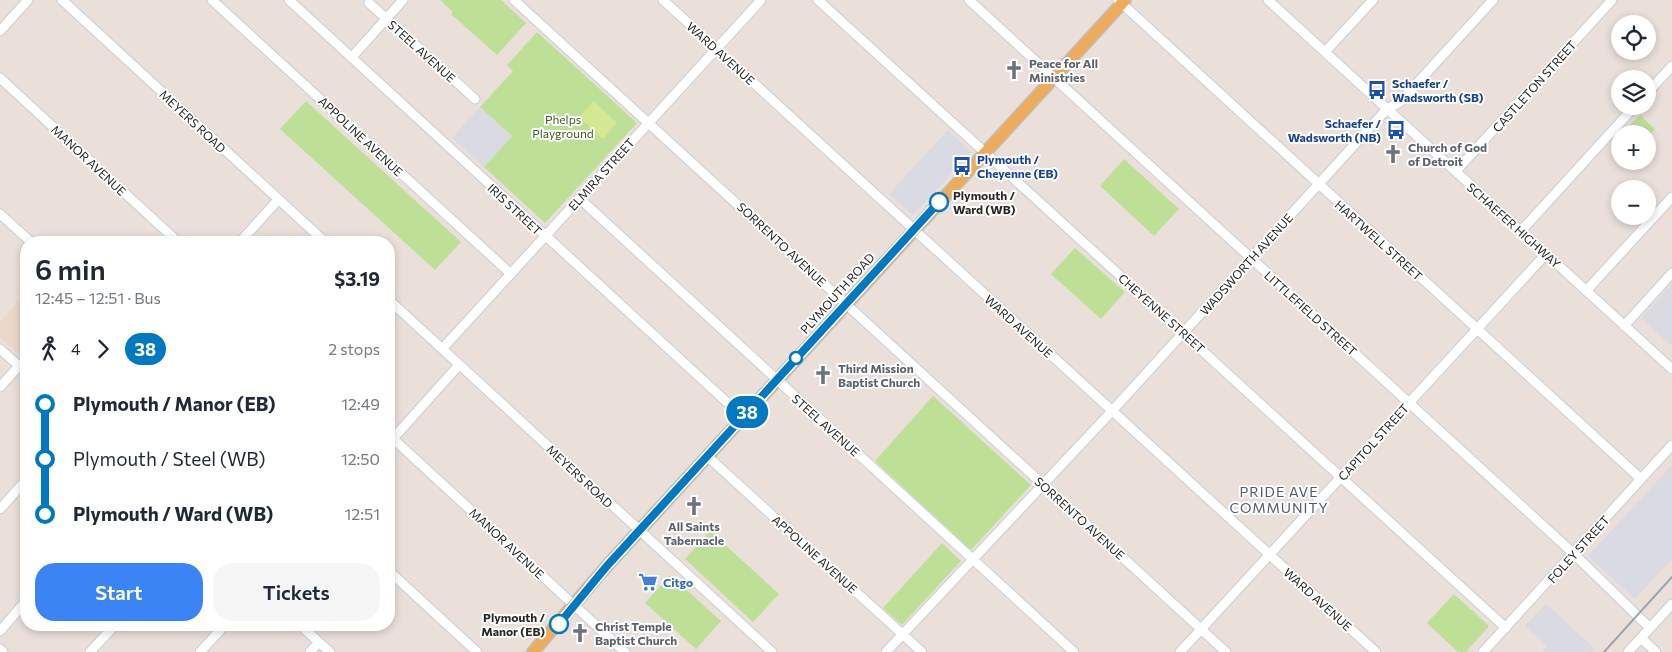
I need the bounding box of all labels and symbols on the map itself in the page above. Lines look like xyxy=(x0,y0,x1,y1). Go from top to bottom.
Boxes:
street label: STEEL AVENUE xyxy=(385,17,459,85)
street label: WARD AVENUE xyxy=(684,19,758,87)
street label: CASTLETON STREET xyxy=(1489,37,1579,135)
place label: Peace for All Ministries xyxy=(1029,56,1098,84)
church icon: Peace for All Ministries xyxy=(1003,59,1025,81)
place label: Schaefer / Wadsworth (SB) xyxy=(1392,76,1484,104)
bus stop icon: Schaefer / Wadsworth (SB) xyxy=(1366,79,1388,101)
street label: MEYERS ROAD xyxy=(157,87,229,155)
street label: APPOLINE AVENUE xyxy=(316,94,406,178)
park label: Phelps Playground xyxy=(532,112,594,140)
place label: Schaefer / Wadsworth (NB) xyxy=(1288,116,1382,144)
bus stop icon: Schaefer / Wadsworth (NB) xyxy=(1385,119,1407,141)
street label: MANOR AVENUE xyxy=(49,122,129,198)
street label: ELMIRA STREET xyxy=(565,135,637,213)
place label: Church of God of Detroit xyxy=(1408,140,1487,168)
church icon: Church of God of Detroit xyxy=(1382,143,1404,165)
place label: Plymouth / Cheyenne (EB) xyxy=(977,152,1058,180)
bus stop icon: Plymouth / Cheyenne (EB) xyxy=(951,155,973,177)
street label: SCHAEFER HIGHWAY xyxy=(1465,179,1564,271)
street label: IRIS STREET xyxy=(485,180,545,238)
place label: Plymouth / Ward (WB) xyxy=(953,188,1015,216)
marker: Plymouth / Ward (WB) xyxy=(929,192,949,212)
street label: HARTWELL STREET xyxy=(1332,197,1426,283)
street label: SORRENTO AVENUE xyxy=(735,199,829,289)
street label: WADSWORTH AVENUE xyxy=(1197,210,1295,318)
street label: PLYMOUTH ROAD xyxy=(797,250,877,336)
street label: LITTLEFIELD STREET xyxy=(1262,268,1360,358)
street label: CHEYENNE STREET xyxy=(1116,271,1208,356)
street label: WARD AVENUE xyxy=(982,292,1056,360)
unlabelled marker xyxy=(789,351,803,365)
place label: Third Mission Baptist Church xyxy=(838,361,920,389)
church icon: Third Mission Baptist Church xyxy=(812,364,834,386)
street label: STEEL AVENUE xyxy=(789,391,863,459)
line badge: 38 xyxy=(724,396,770,428)
street label: CAPITOL STREET xyxy=(1335,401,1411,483)
street label: MEYERS ROAD xyxy=(544,442,616,510)
street label: SORRENTO AVENUE xyxy=(1032,474,1128,562)
district label: PRIDE AVE COMMUNITY xyxy=(1229,483,1329,516)
church icon: All Saints Tabernacle xyxy=(683,495,705,517)
street label: MANOR AVENUE xyxy=(467,505,547,581)
street label: APPOLINE AVENUE xyxy=(770,512,860,596)
street label: FOLEY STREET xyxy=(1544,512,1612,585)
place label: All Saints Tabernacle xyxy=(664,519,724,547)
street label: WARD AVENUE xyxy=(1281,565,1355,633)
supermarket icon: Citgo xyxy=(637,571,659,593)
place label: Citgo xyxy=(663,575,693,589)
place label: Plymouth / Manor (EB) xyxy=(481,610,546,638)
marker: Plymouth / Manor (EB) xyxy=(549,614,569,634)
place label: Christ Temple Baptist Church xyxy=(595,619,677,647)
church icon: Christ Temple Baptist Church xyxy=(569,622,591,644)

